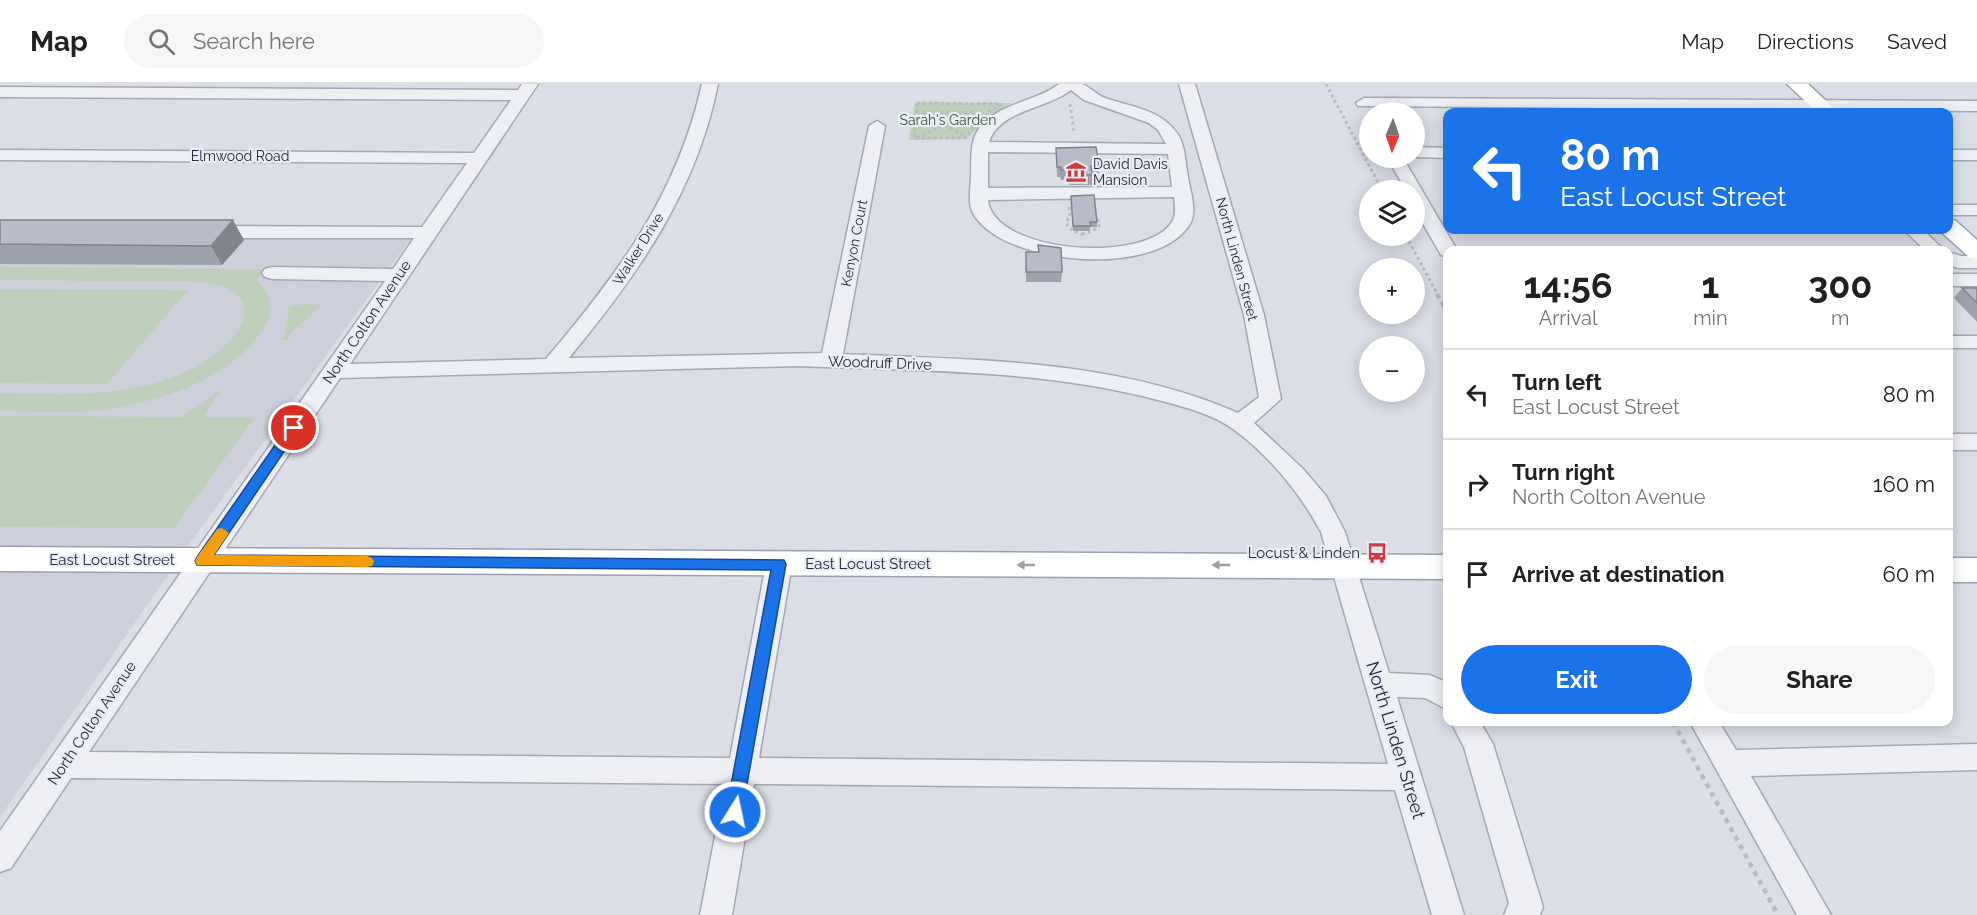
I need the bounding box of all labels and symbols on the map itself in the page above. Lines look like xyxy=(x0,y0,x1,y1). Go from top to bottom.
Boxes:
north arrow xyxy=(1359,102,1425,168)
park label: Sarah's Garden xyxy=(899,112,997,128)
street label: Elmwood Road xyxy=(191,148,289,164)
place label: David Davis Mansion xyxy=(1093,156,1168,188)
museum icon: David Davis Mansion xyxy=(1064,160,1088,184)
street label: North Linden Street xyxy=(1213,195,1261,323)
street label: Kenyon Court xyxy=(838,198,870,288)
street label: Walker Drive xyxy=(609,210,667,288)
street label: North Colton Avenue xyxy=(319,257,415,387)
street label: Woodruff Drive xyxy=(828,352,933,374)
pin xyxy=(268,402,319,453)
bus stop icon: Locust & Linden xyxy=(1365,541,1389,565)
place label: Locust & Linden xyxy=(1248,544,1360,562)
street label: East Locust Street xyxy=(49,551,175,569)
street label: East Locust Street xyxy=(805,555,931,573)
one-way arrow xyxy=(1017,560,1036,570)
one-way arrow xyxy=(1212,560,1231,570)
street label: North Colton Avenue xyxy=(44,658,140,788)
street label: North Linden Street xyxy=(1362,659,1430,821)
position arrow xyxy=(703,780,767,844)

